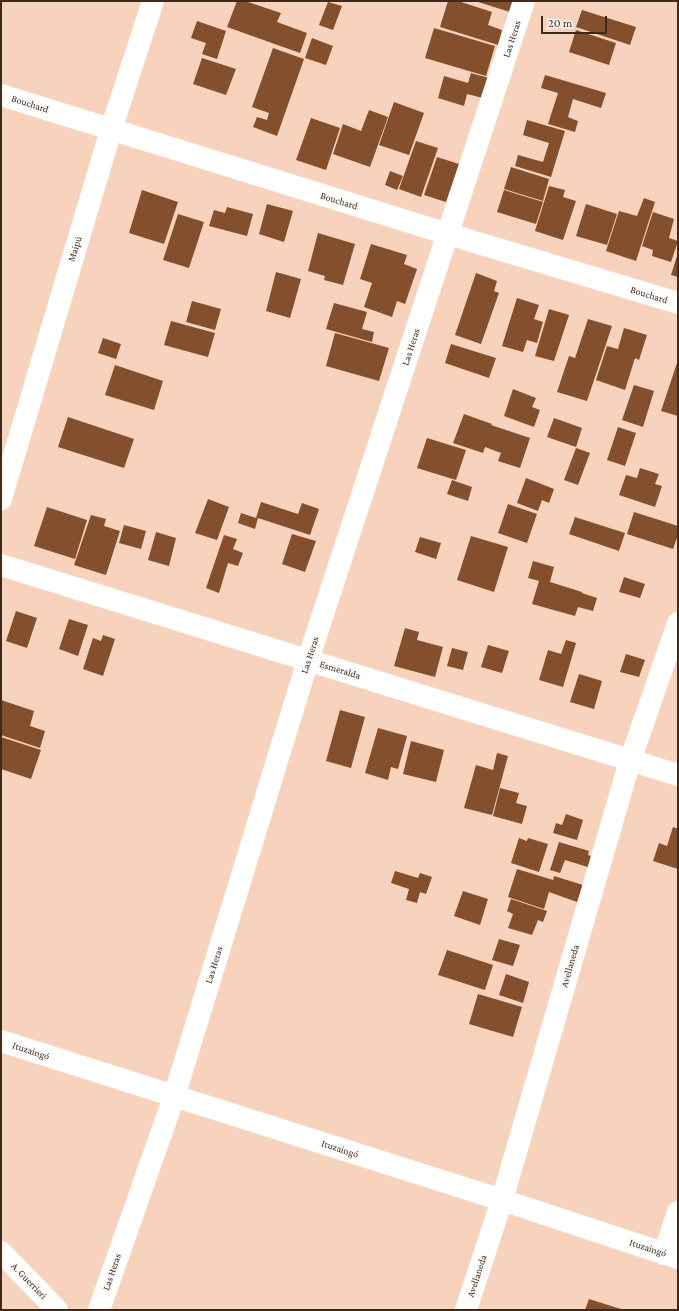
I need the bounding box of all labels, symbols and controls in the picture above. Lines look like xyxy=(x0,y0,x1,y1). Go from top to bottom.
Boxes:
scale bar xyxy=(543,8,609,34)
text: 20 m xyxy=(548,16,572,30)
street label: Las Heras xyxy=(500,19,524,59)
street label: Bouchard xyxy=(10,92,50,116)
street label: Bouchard xyxy=(319,190,359,212)
street label: Maipú xyxy=(65,235,85,263)
street label: Bouchard xyxy=(629,284,669,306)
street label: Las Heras xyxy=(399,327,423,367)
street label: Las Heras xyxy=(298,635,322,675)
street label: Esmeralda xyxy=(318,658,362,682)
street label: Avellaneda xyxy=(558,943,582,989)
street label: Las Heras xyxy=(203,945,225,985)
street label: Ituzaingó xyxy=(11,1039,51,1063)
street label: Ituzaingó xyxy=(320,1137,360,1161)
street label: Ituzaingó xyxy=(628,1236,668,1260)
street label: Las Heras xyxy=(100,1252,124,1292)
street label: Avellaneda xyxy=(465,1253,489,1299)
street label: A. Guerrieri xyxy=(9,1260,49,1302)

